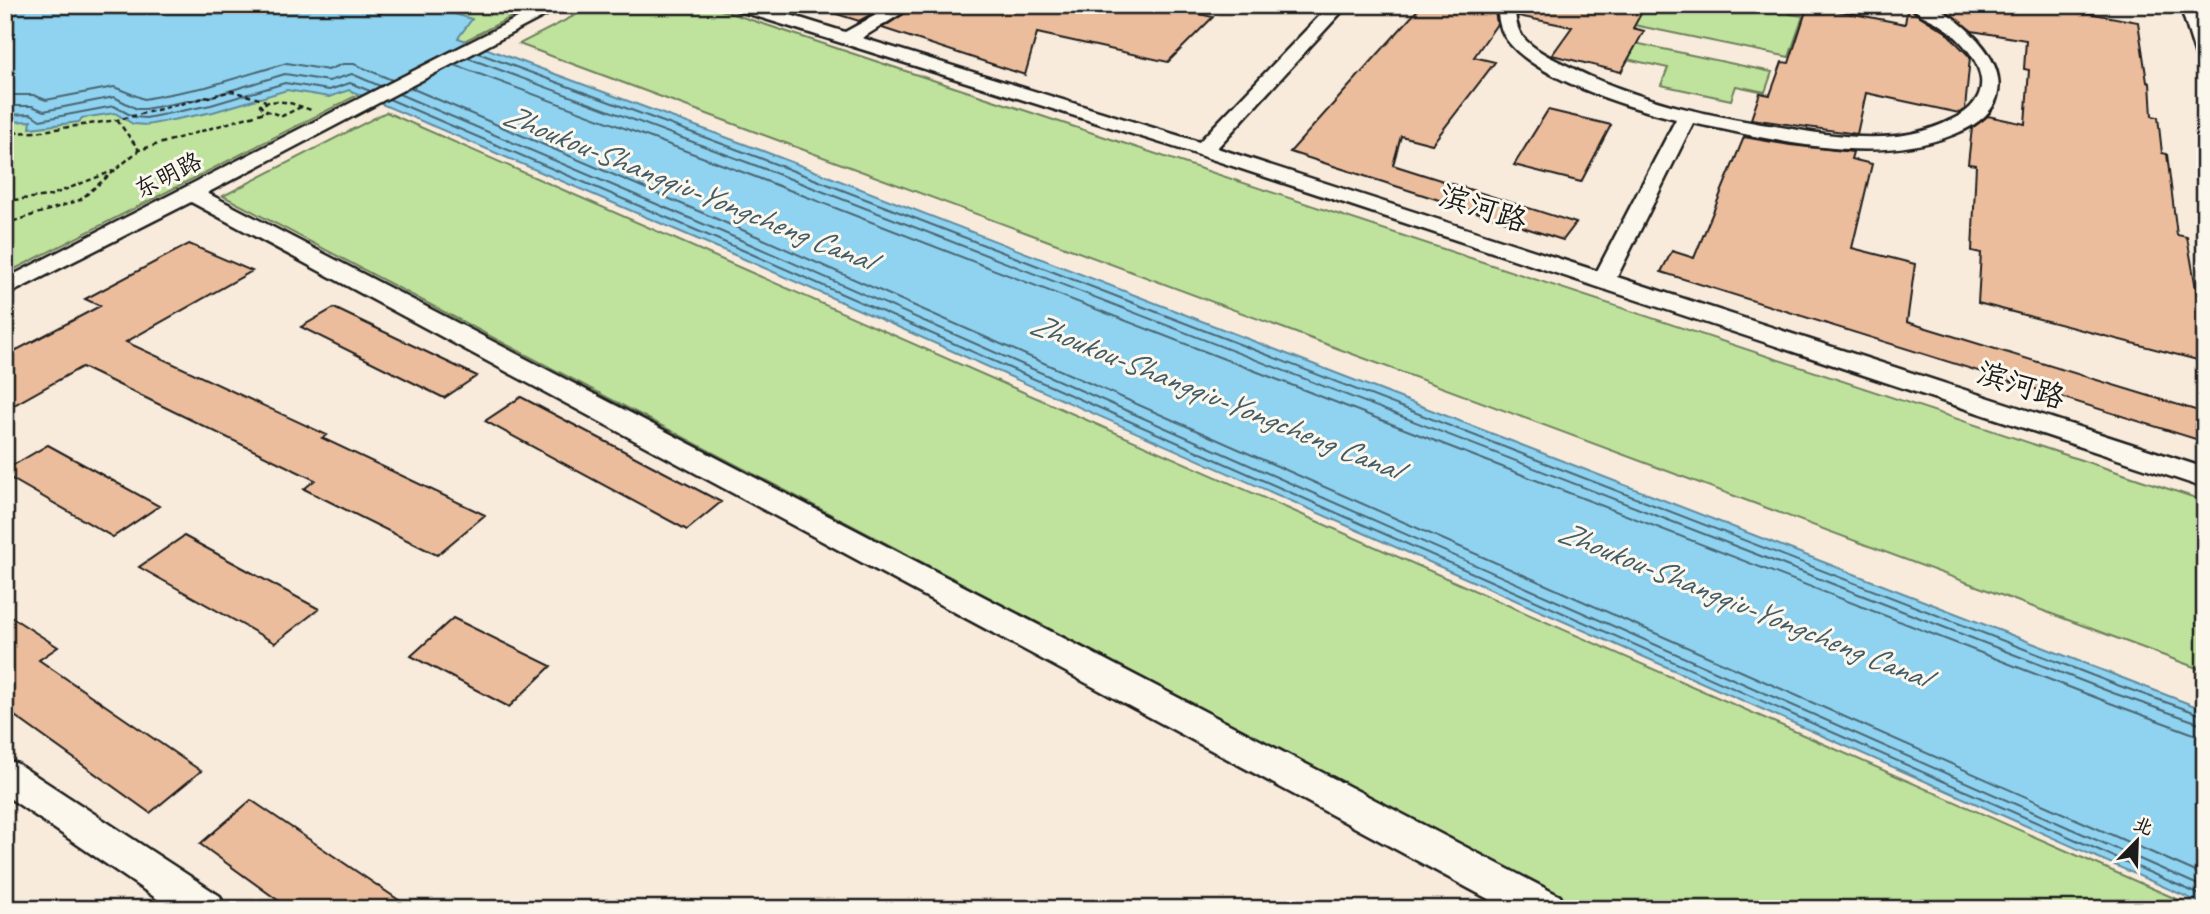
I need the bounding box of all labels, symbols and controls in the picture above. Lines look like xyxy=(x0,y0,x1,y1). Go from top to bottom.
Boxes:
water label: Zhoukou-Shangqiu-Yongcheng Canal xyxy=(497,94,889,284)
street label: 东明路 xyxy=(129,145,207,205)
street label: 滨河路 xyxy=(1434,176,1532,240)
water label: Zhoukou-Shangqiu-Yongcheng Canal xyxy=(1024,303,1416,493)
street label: 滨河路 xyxy=(1972,353,2070,417)
water label: Zhoukou-Shangqiu-Yongcheng Canal xyxy=(1552,511,1944,701)
north arrow xyxy=(2102,806,2172,876)
text: 北 xyxy=(2130,812,2157,841)

